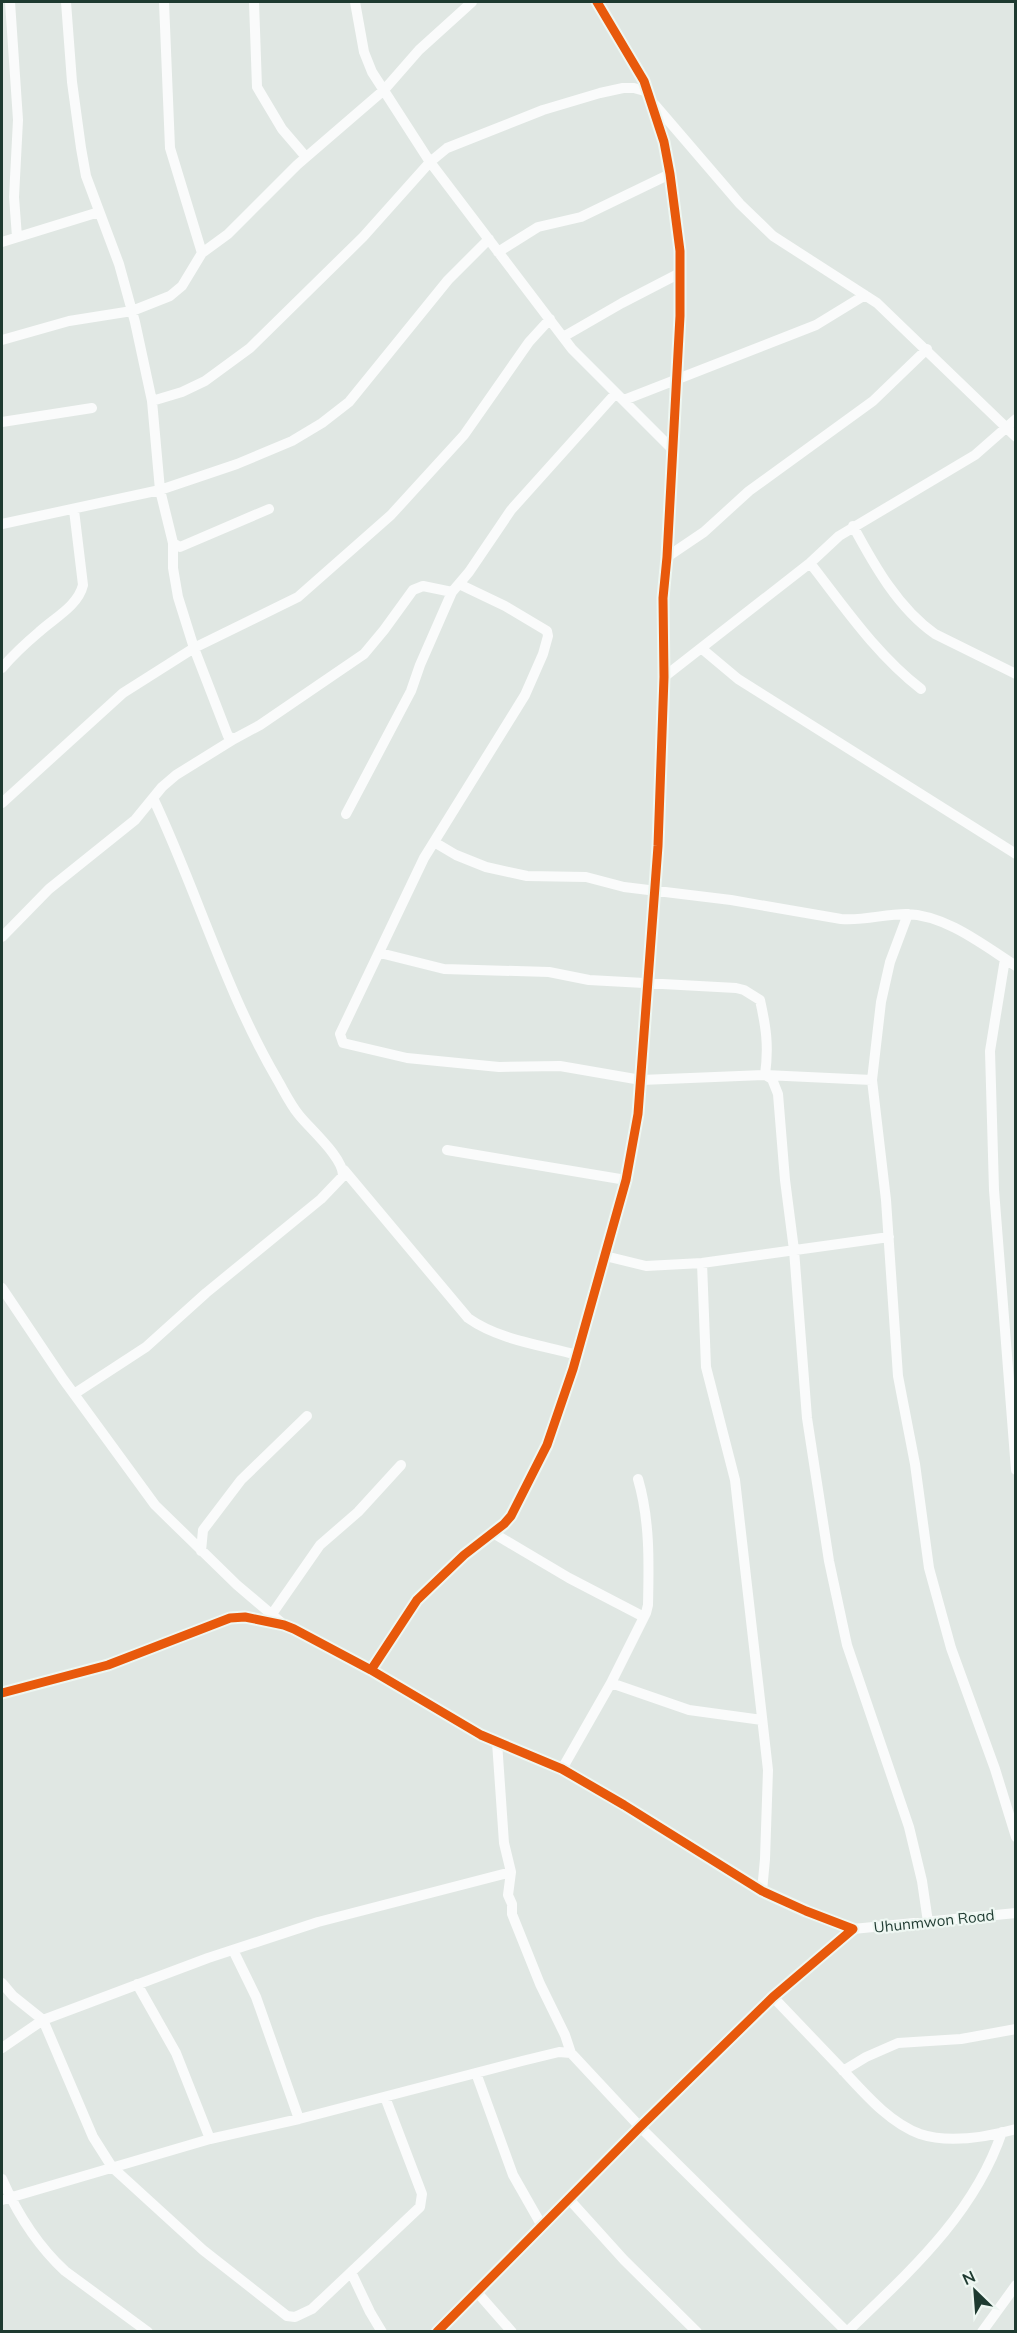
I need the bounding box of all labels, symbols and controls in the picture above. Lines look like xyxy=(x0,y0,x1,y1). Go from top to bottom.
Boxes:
street label: Uhunmwon Road xyxy=(873,1905,995,1937)
north arrow xyxy=(945,2261,1005,2321)
text: N xyxy=(959,2266,978,2289)

